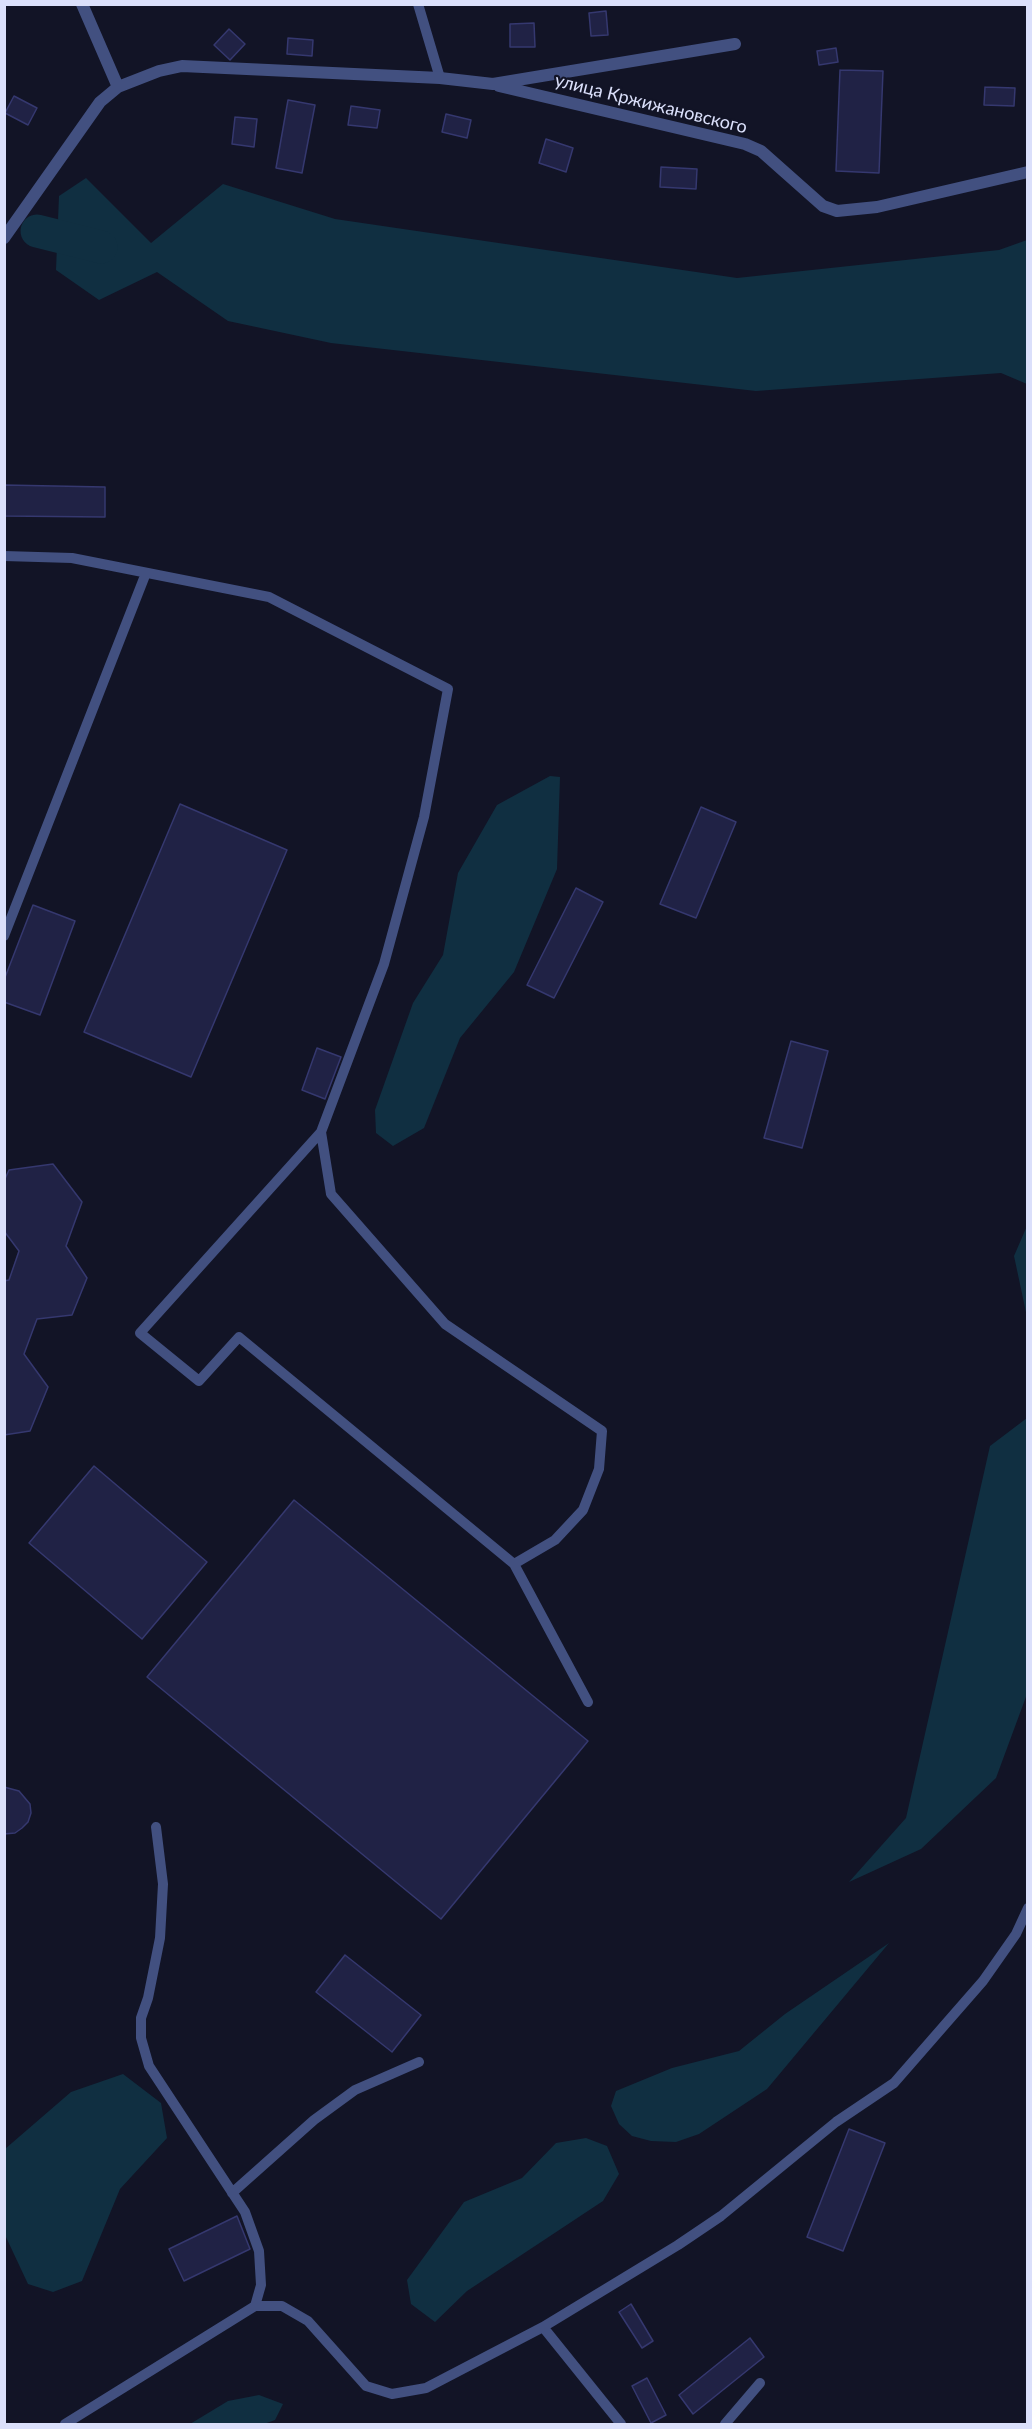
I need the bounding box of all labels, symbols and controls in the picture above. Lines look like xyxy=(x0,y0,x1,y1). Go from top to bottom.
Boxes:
street label: улица Кржижановского xyxy=(553,70,749,138)

